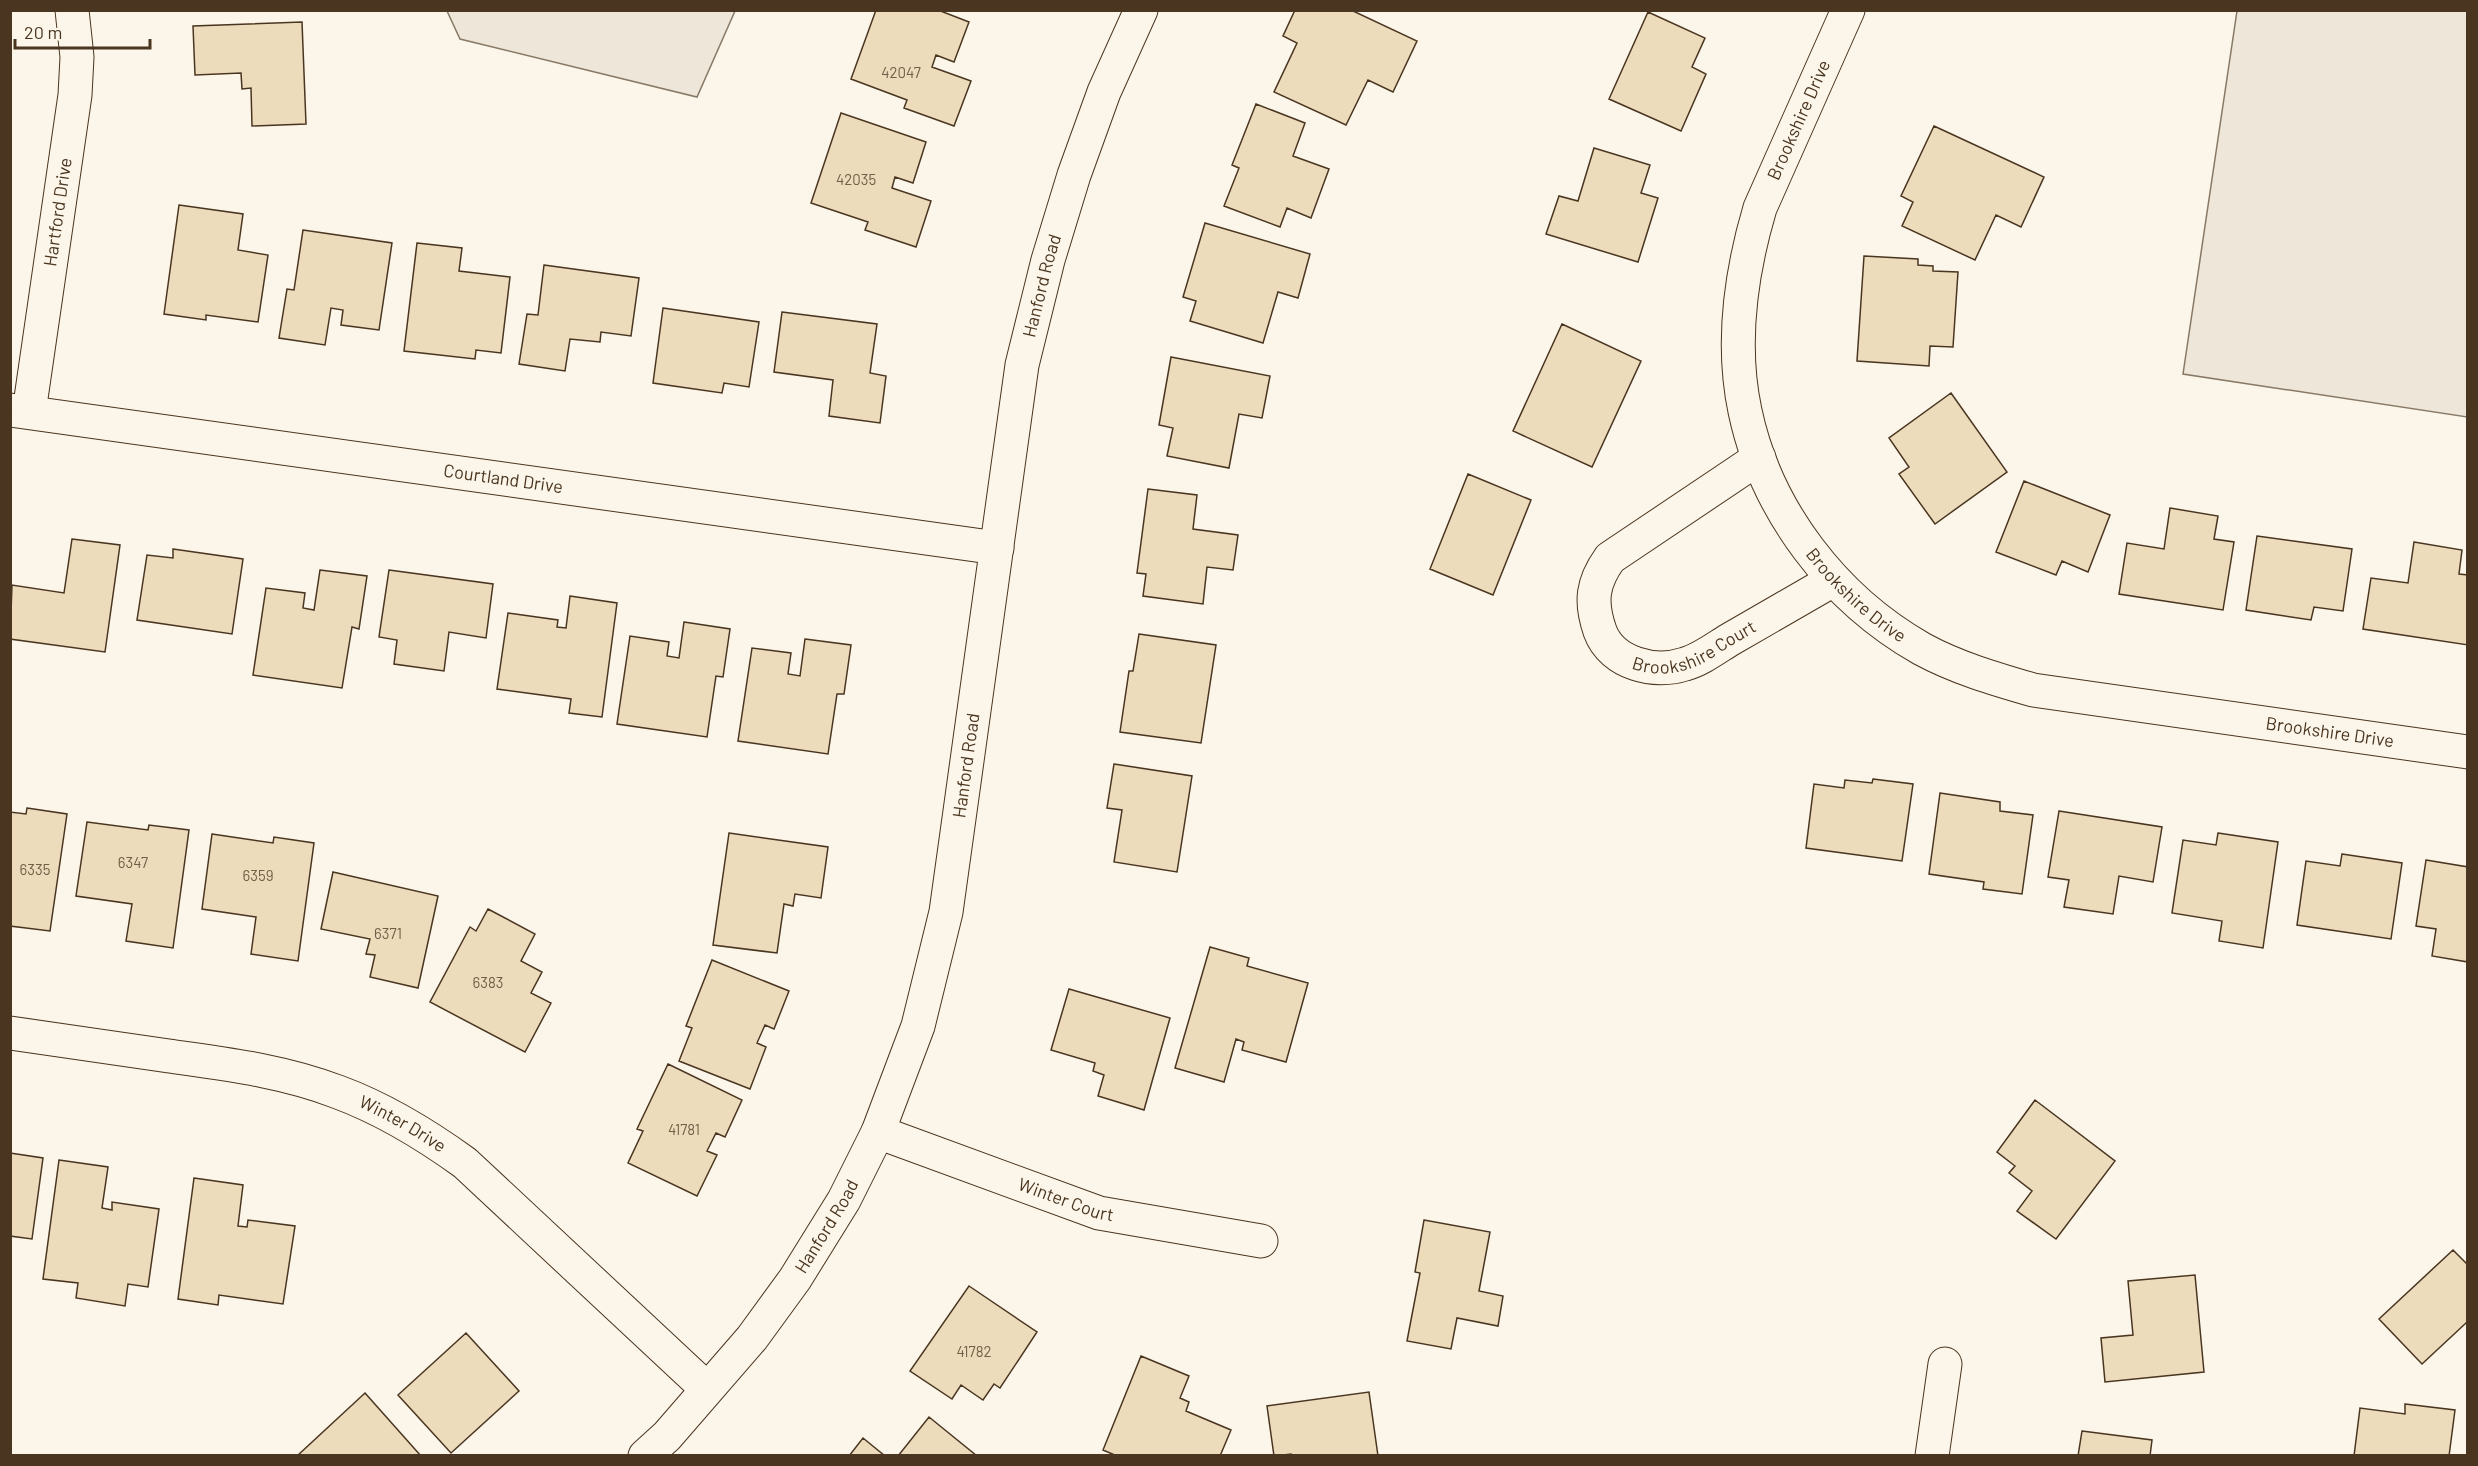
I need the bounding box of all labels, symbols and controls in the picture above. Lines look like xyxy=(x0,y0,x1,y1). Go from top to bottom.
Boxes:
scale bar xyxy=(15,12,150,50)
text: 20 m xyxy=(24,21,62,43)
street label: Brookshire Drive xyxy=(1762,56,1834,183)
house number: 42047 xyxy=(881,63,921,81)
street label: Hartford Drive xyxy=(38,156,76,268)
house number: 42035 xyxy=(836,170,876,188)
street label: Hanford Road xyxy=(1017,231,1065,340)
street label: Courtland Drive xyxy=(442,459,564,497)
street label: Brookshire Drive xyxy=(1802,543,1911,646)
street label: Brookshire Court xyxy=(1630,615,1759,678)
street label: Brookshire Drive xyxy=(2264,711,2395,751)
street label: Hanford Road xyxy=(947,712,984,819)
house number: 6347 xyxy=(118,853,148,871)
house number: 6335 xyxy=(20,860,50,878)
house number: 6359 xyxy=(243,866,273,884)
house number: 6371 xyxy=(374,924,402,942)
house number: 6383 xyxy=(473,973,504,991)
street label: Winter Drive xyxy=(356,1090,451,1157)
house number: 41781 xyxy=(668,1120,700,1138)
street label: Winter Court xyxy=(1015,1172,1115,1225)
street label: Hanford Road xyxy=(789,1175,863,1277)
house number: 41782 xyxy=(956,1342,992,1360)

